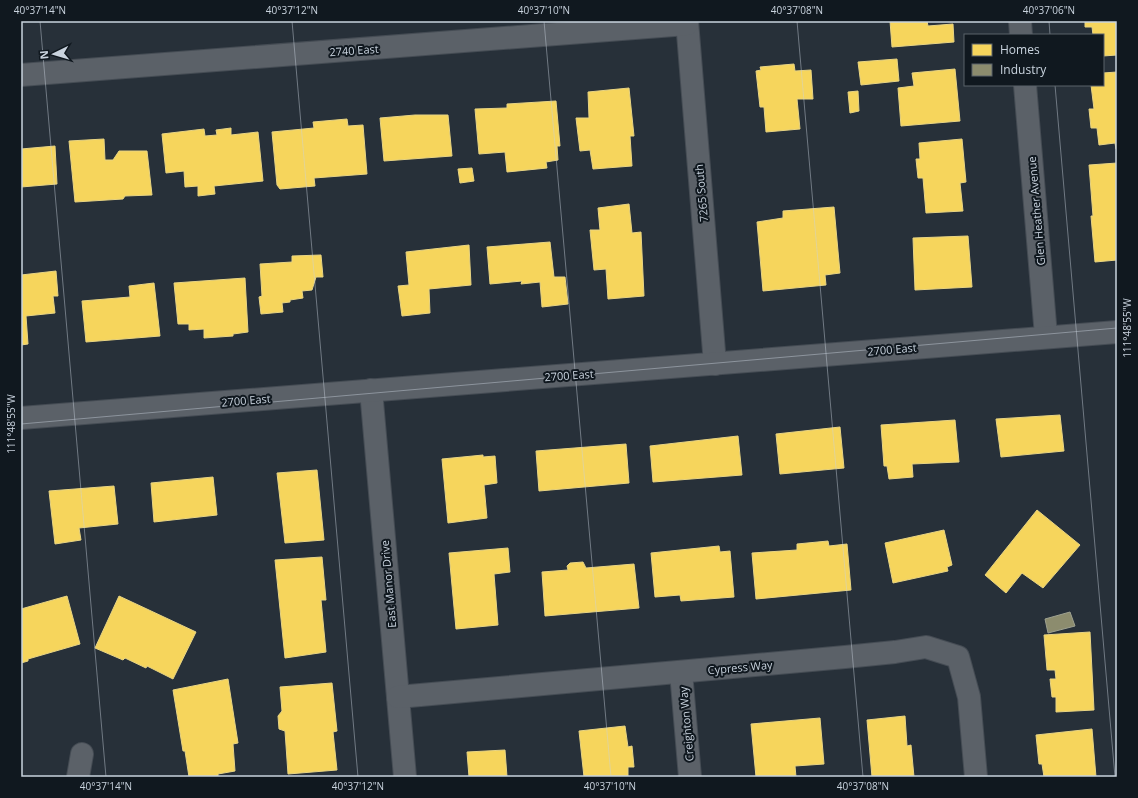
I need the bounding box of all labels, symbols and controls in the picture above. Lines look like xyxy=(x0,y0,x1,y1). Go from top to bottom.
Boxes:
text: 40°37'14"N xyxy=(14,3,66,17)
text: 40°37'12"N xyxy=(266,3,318,17)
text: 40°37'10"N xyxy=(518,3,570,17)
text: 40°37'08"N xyxy=(771,3,823,17)
text: 40°37'06"N xyxy=(1023,3,1075,17)
north arrow xyxy=(34,34,74,74)
legend xyxy=(964,34,1104,86)
street label: 2740 East xyxy=(329,41,379,59)
text: Homes xyxy=(1000,41,1040,58)
text: N xyxy=(36,50,51,60)
text: Industry xyxy=(1000,61,1047,78)
street label: Glen Heather Avenue xyxy=(1024,156,1048,266)
street label: 7265 South xyxy=(691,163,711,223)
text: 111°48'55"W xyxy=(1120,297,1134,358)
street label: 2700 East xyxy=(867,339,917,359)
street label: 2700 East xyxy=(544,366,594,384)
street label: 2700 East xyxy=(221,390,271,410)
text: 111°48'55"W xyxy=(4,393,18,454)
street label: East Manor Drive xyxy=(377,540,399,628)
street label: Cypress Way xyxy=(707,657,773,677)
street label: Creighton Way xyxy=(675,685,697,762)
text: 40°37'14"N xyxy=(80,779,132,793)
text: 40°37'12"N xyxy=(332,779,384,793)
text: 40°37'10"N xyxy=(584,779,636,793)
text: 40°37'08"N xyxy=(837,779,889,793)

